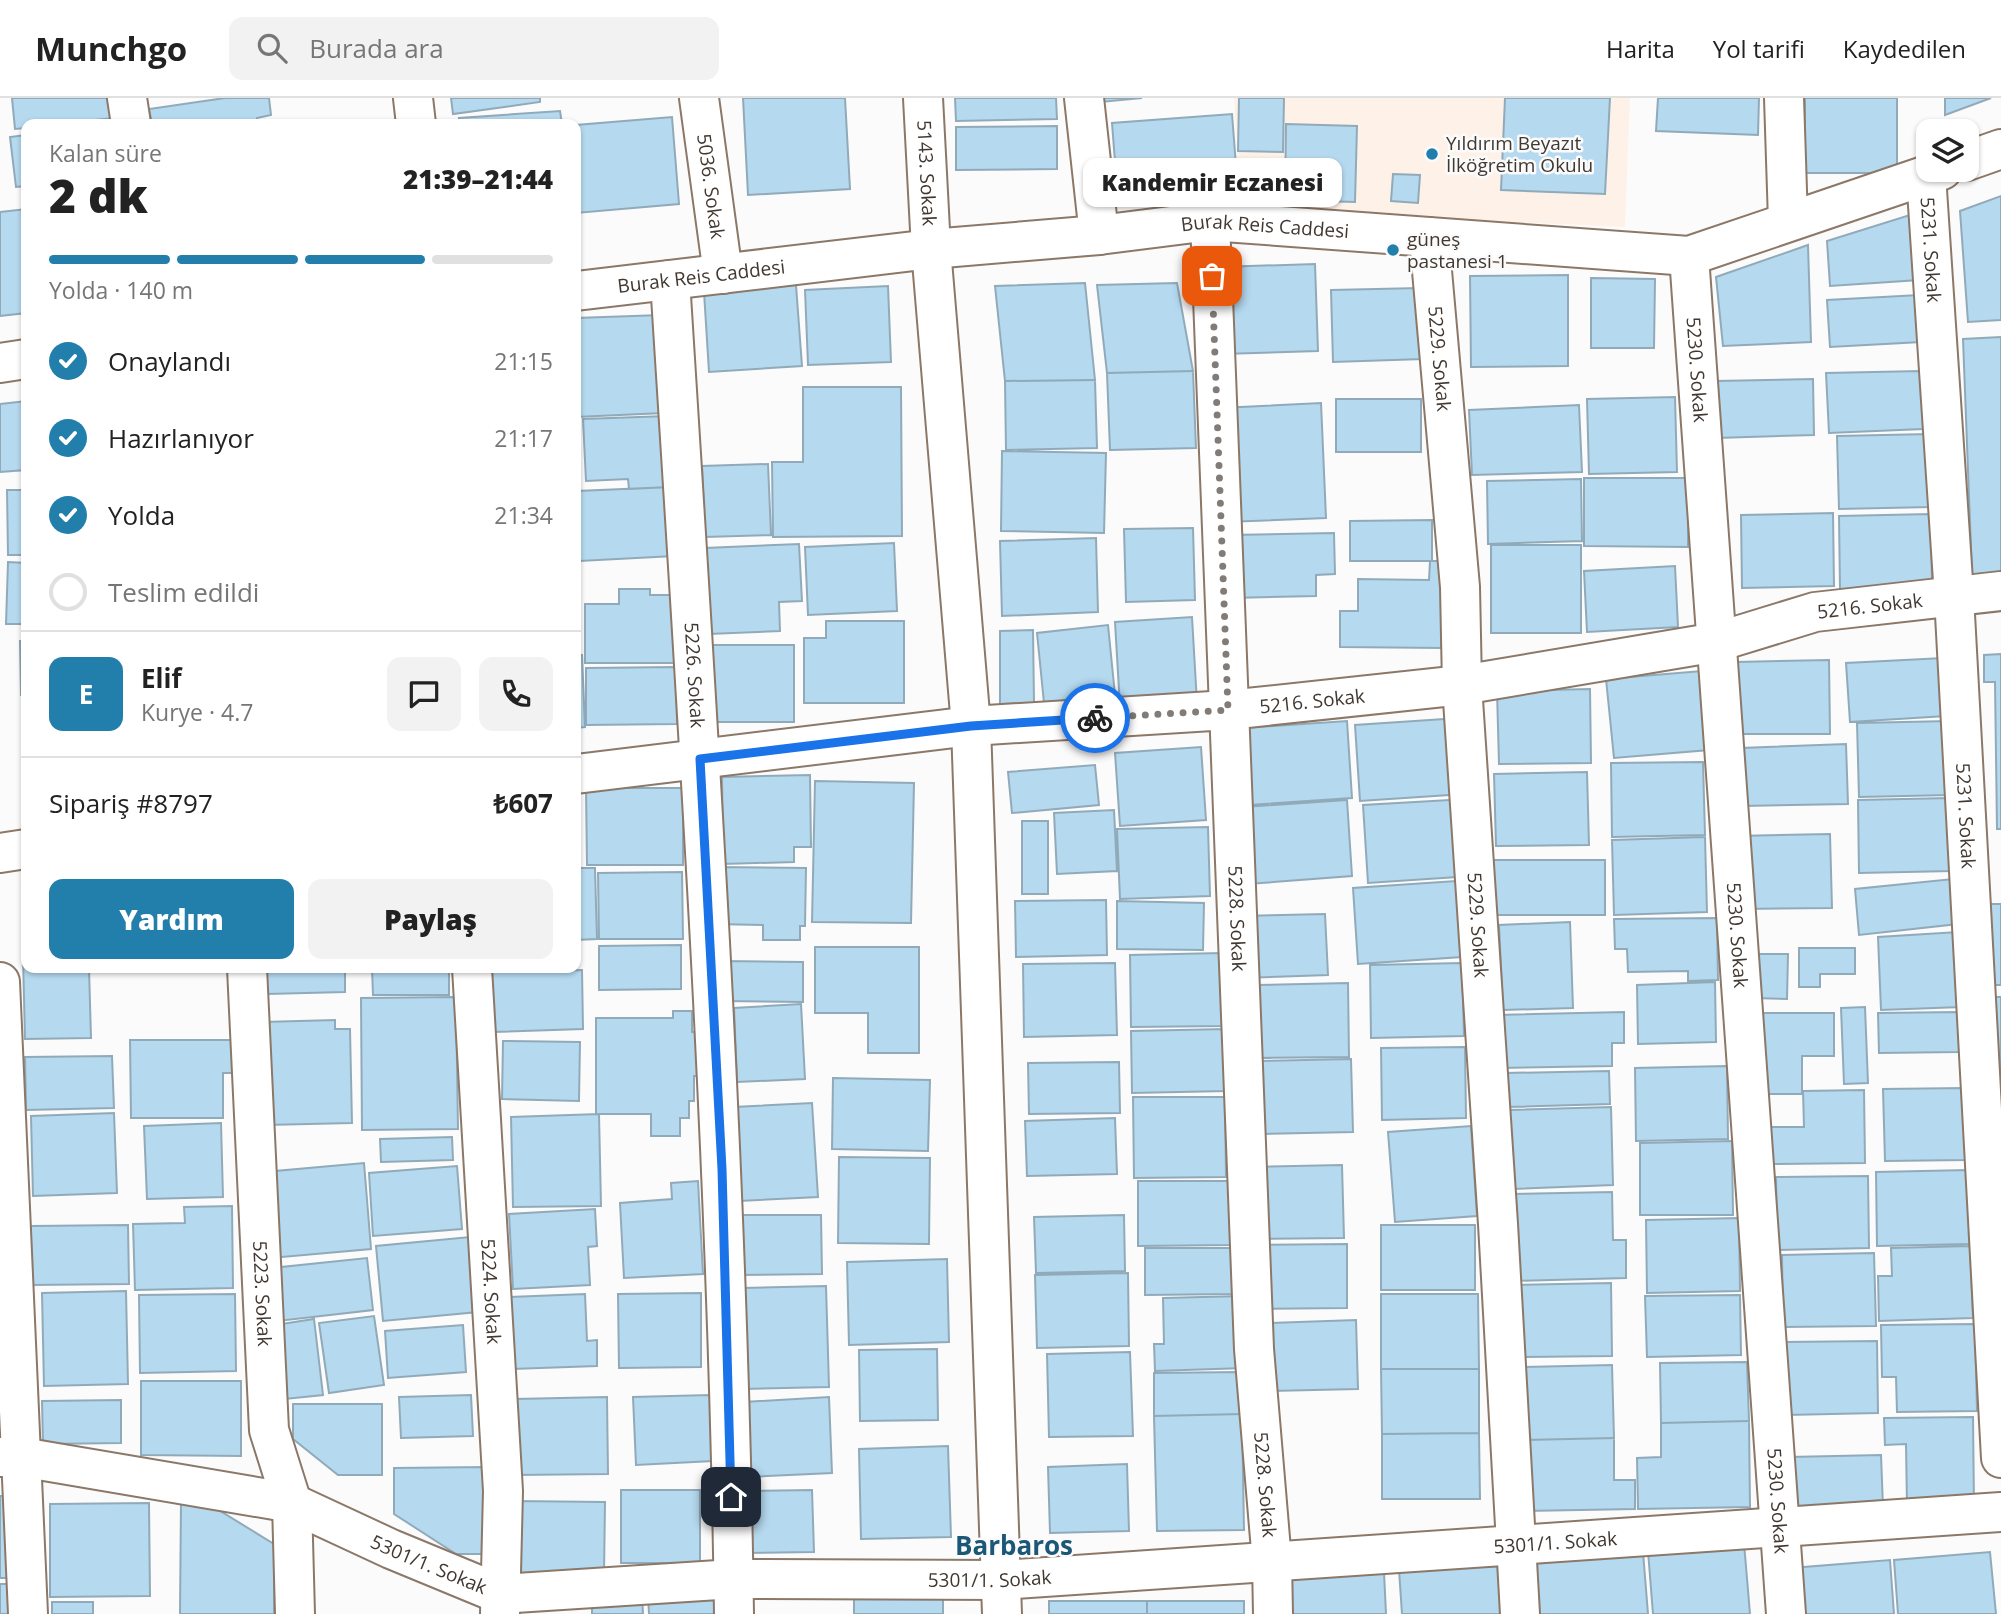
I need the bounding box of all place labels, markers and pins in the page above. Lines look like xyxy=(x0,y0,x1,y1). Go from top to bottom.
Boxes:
place label: Yıldırım Beyazıt İlköğretim Okulu xyxy=(1446,130,1593,178)
marker: Yıldırım Beyazıt İlköğretim Okulu xyxy=(1424,146,1440,162)
callout: Kandemir Eczanesi xyxy=(1082,157,1342,206)
place label: güneş pastanesi 1 xyxy=(1407,226,1508,274)
marker: güneş pastanesi 1 xyxy=(1385,242,1401,258)
pin xyxy=(1182,246,1242,306)
pin xyxy=(701,1467,761,1527)

